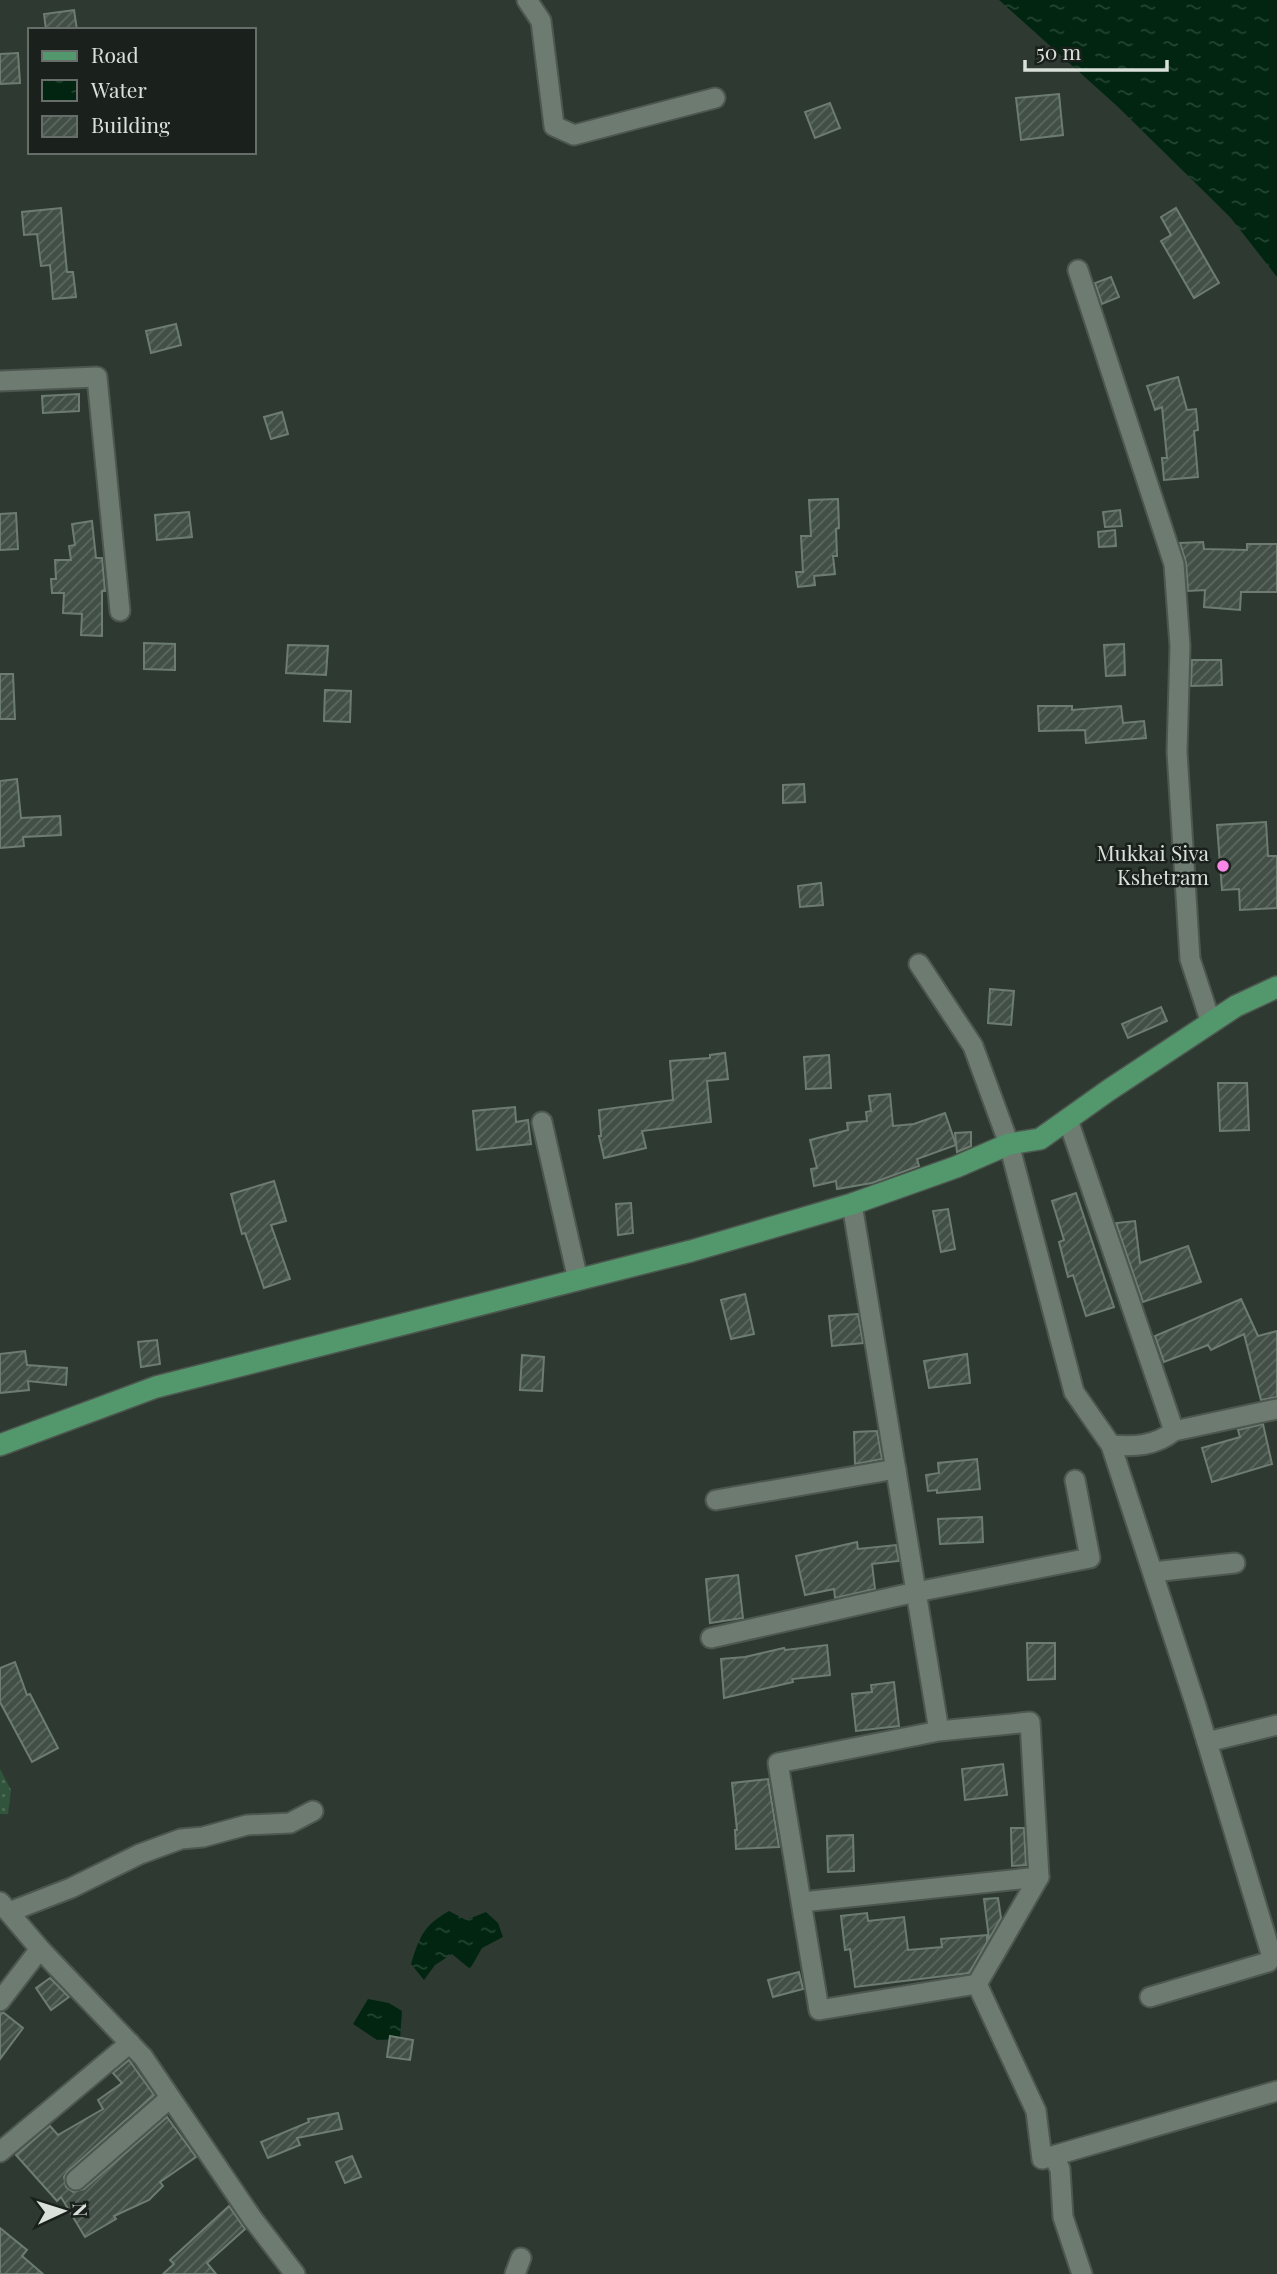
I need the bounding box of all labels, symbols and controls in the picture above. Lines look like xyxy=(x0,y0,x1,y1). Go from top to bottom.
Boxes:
legend xyxy=(28,28,256,154)
scale bar xyxy=(1025,28,1167,72)
text: 50 m xyxy=(1036,37,1082,65)
text: Road xyxy=(91,40,139,68)
text: Water xyxy=(90,75,147,103)
text: Building xyxy=(91,110,170,138)
place label: Mukkai Siva Kshetram xyxy=(1097,838,1210,890)
marker: Mukkai Siva Kshetram xyxy=(1215,858,1231,874)
north arrow xyxy=(28,2176,98,2246)
text: N xyxy=(68,2202,94,2218)

